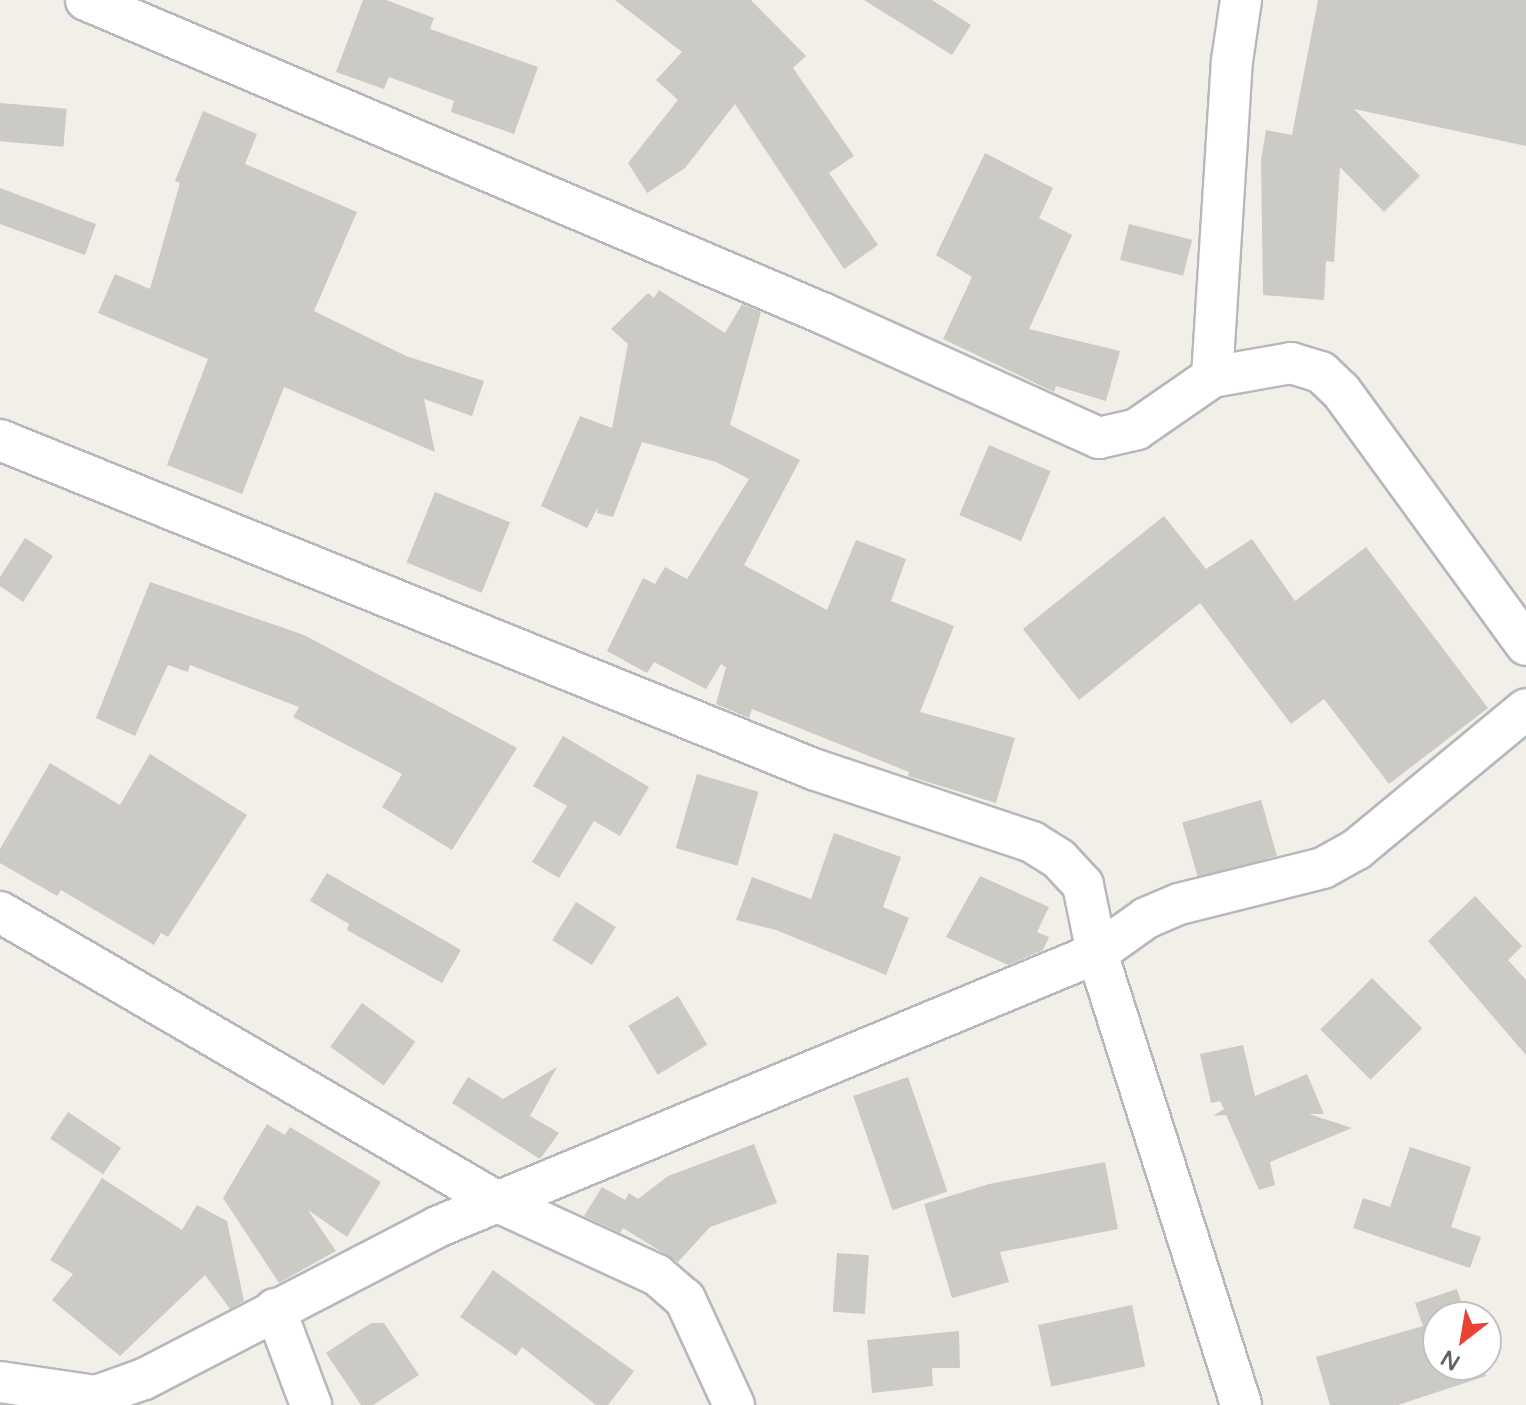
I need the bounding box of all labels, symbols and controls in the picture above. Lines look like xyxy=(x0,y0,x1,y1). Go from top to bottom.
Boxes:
north arrow xyxy=(1422,1301,1502,1381)
text: N xyxy=(1436,1344,1465,1376)

